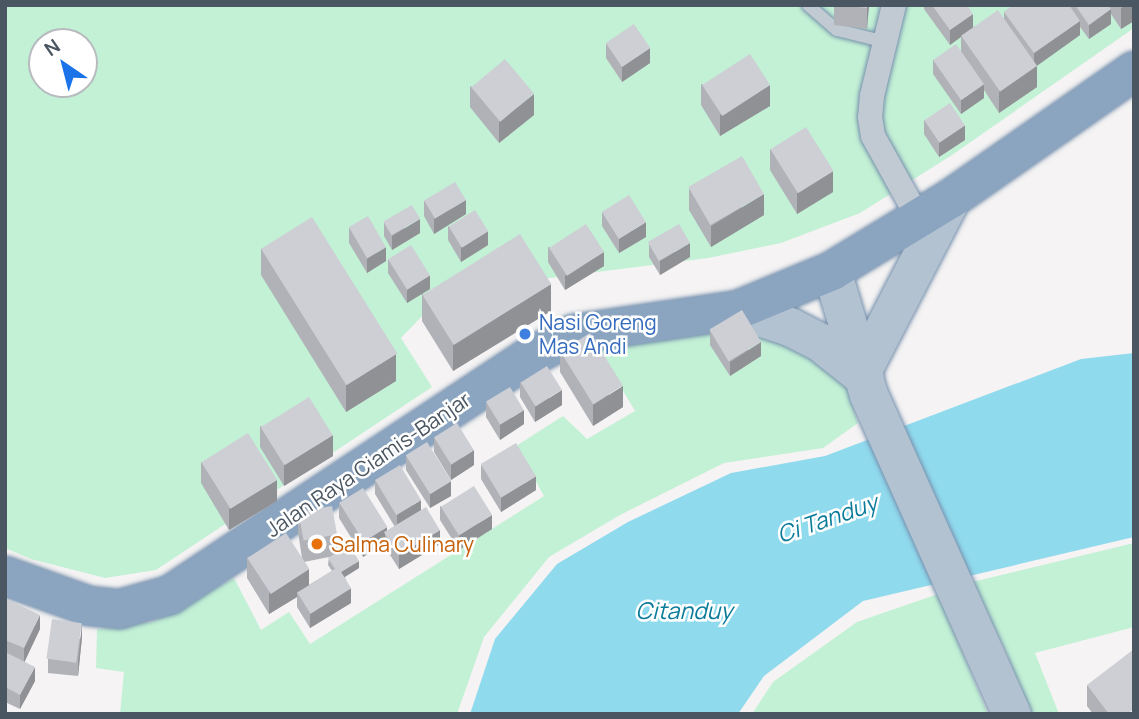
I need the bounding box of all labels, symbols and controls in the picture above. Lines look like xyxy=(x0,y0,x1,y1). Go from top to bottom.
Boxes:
north arrow xyxy=(28,28,98,98)
text: N xyxy=(39,33,65,62)
place label: Nasi Goreng Mas Andi xyxy=(539,309,657,359)
marker: Nasi Goreng Mas Andi xyxy=(517,326,533,342)
street label: Jalan Raya Ciamis-Banjar xyxy=(261,386,475,542)
water label: Ci Tanduy xyxy=(773,488,881,548)
place label: Salma Culinary xyxy=(331,531,474,557)
marker: Salma Culinary xyxy=(309,536,325,552)
water label: Citanduy xyxy=(636,596,732,624)

